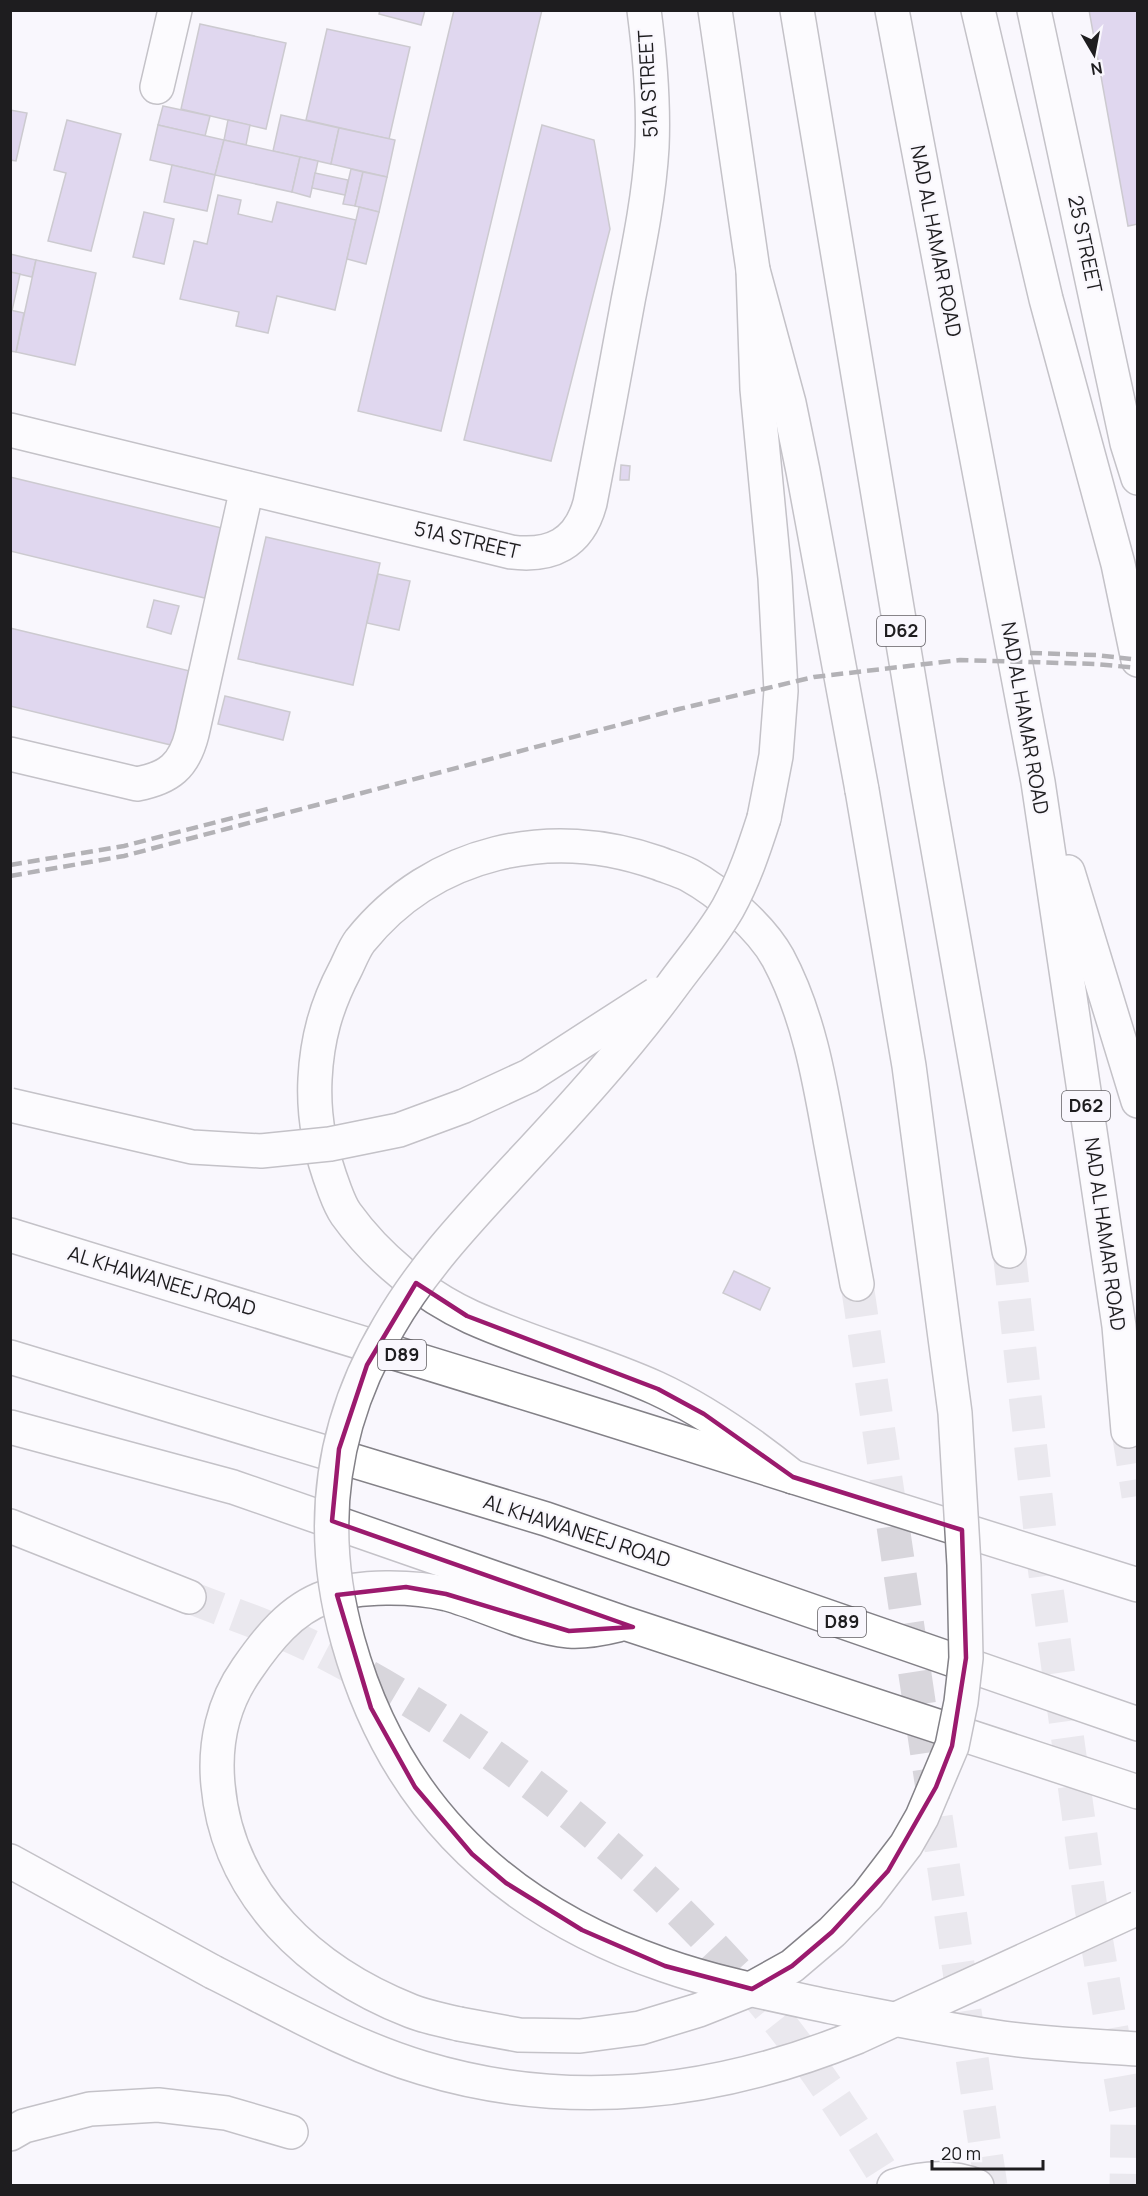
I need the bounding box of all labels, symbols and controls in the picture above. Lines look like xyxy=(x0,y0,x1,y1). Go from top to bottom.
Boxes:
north arrow xyxy=(1064,24,1124,84)
street label: 51A STREET xyxy=(631,30,664,138)
text: N xyxy=(1089,57,1104,81)
street label: NAD AL HAMAR ROAD xyxy=(905,143,968,339)
street label: 25 STREET xyxy=(1062,193,1109,295)
street label: 51A STREET xyxy=(412,514,523,565)
road number: D62 xyxy=(877,616,925,646)
street label: NAD AL HAMAR ROAD xyxy=(995,620,1056,816)
road number: D62 xyxy=(1062,1091,1110,1121)
street label: NAD AL HAMAR ROAD xyxy=(1079,1136,1132,1332)
street label: AL KHAWANEEJ ROAD xyxy=(65,1239,259,1322)
road number: D89 xyxy=(378,1340,426,1370)
street label: AL KHAWANEEJ ROAD xyxy=(480,1488,674,1574)
road number: D89 xyxy=(818,1607,866,1637)
scale bar xyxy=(932,2133,1043,2171)
text: 20 m xyxy=(941,2141,981,2165)

